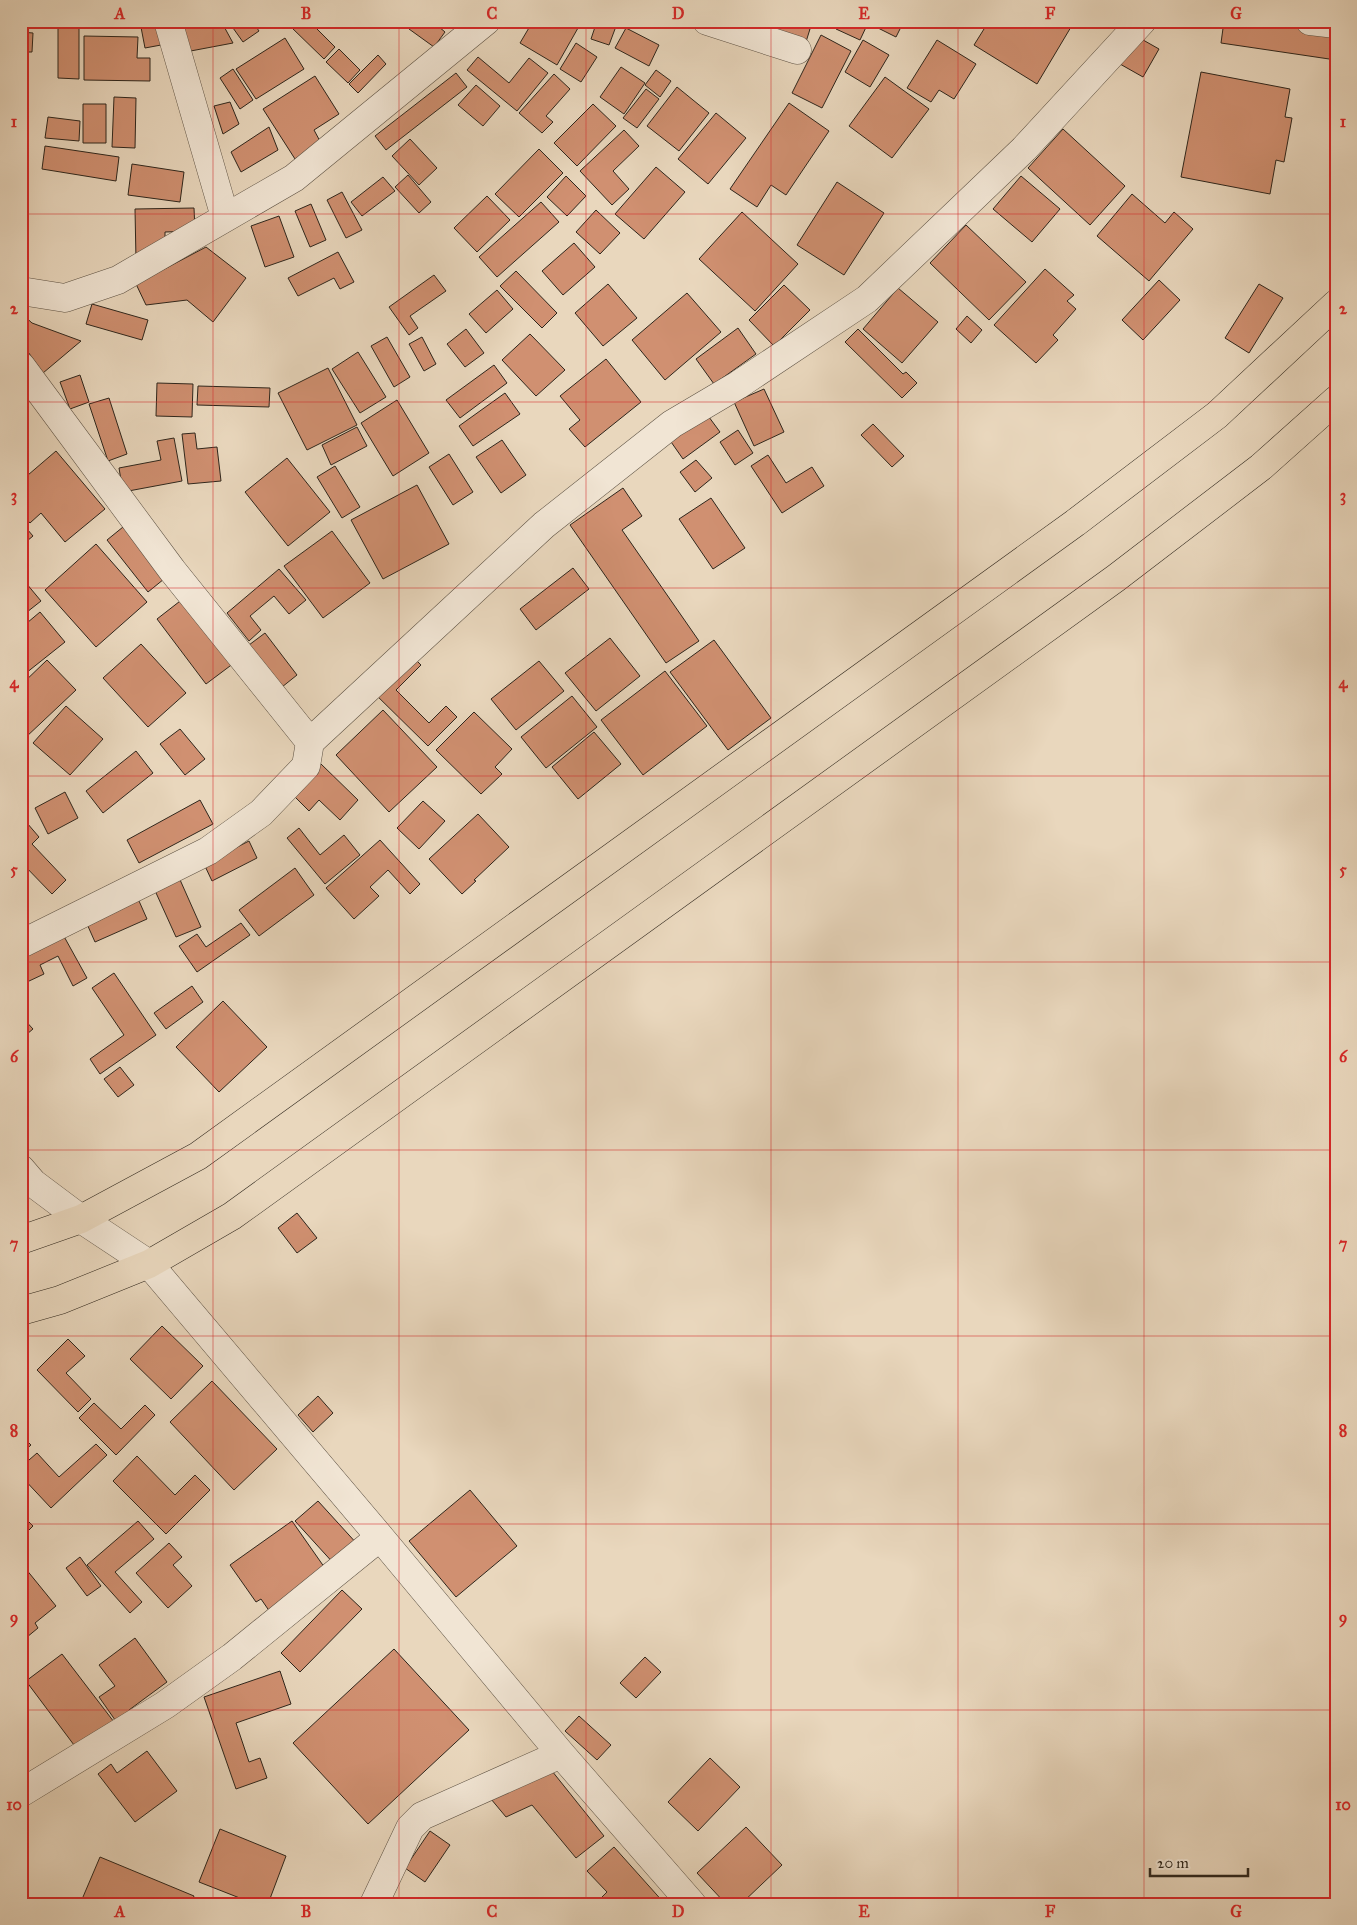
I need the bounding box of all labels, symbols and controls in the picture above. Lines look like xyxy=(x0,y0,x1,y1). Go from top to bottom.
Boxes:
text: A xyxy=(114,4,126,23)
text: B xyxy=(301,4,311,23)
text: C xyxy=(487,4,498,23)
text: D xyxy=(672,4,685,23)
text: E xyxy=(858,4,870,23)
text: F xyxy=(1045,4,1056,23)
text: G xyxy=(1230,4,1242,23)
text: 1 xyxy=(11,112,18,131)
text: 1 xyxy=(1340,112,1347,131)
text: 2 xyxy=(10,299,19,318)
text: 2 xyxy=(1339,299,1348,318)
text: 3 xyxy=(11,486,17,506)
text: 3 xyxy=(1340,486,1346,506)
text: 4 xyxy=(10,673,20,693)
text: 4 xyxy=(1339,673,1349,693)
text: 5 xyxy=(10,860,18,879)
text: 5 xyxy=(1339,860,1347,879)
text: 6 xyxy=(10,1047,19,1066)
text: 6 xyxy=(1339,1047,1348,1066)
text: 7 xyxy=(10,1234,19,1253)
text: 7 xyxy=(1339,1234,1348,1253)
text: 8 xyxy=(10,1421,18,1440)
text: 8 xyxy=(1339,1421,1347,1440)
text: 9 xyxy=(10,1608,18,1628)
text: 9 xyxy=(1339,1608,1347,1628)
text: 10 xyxy=(6,1795,22,1814)
text: 10 xyxy=(1335,1795,1351,1814)
scale bar xyxy=(1150,1845,1247,1877)
text: 20 m xyxy=(1157,1854,1189,1872)
text: A xyxy=(114,1902,126,1921)
text: B xyxy=(301,1902,311,1921)
text: C xyxy=(487,1902,498,1921)
text: D xyxy=(672,1902,685,1921)
text: E xyxy=(858,1902,870,1921)
text: F xyxy=(1045,1902,1056,1921)
text: G xyxy=(1230,1902,1242,1921)

